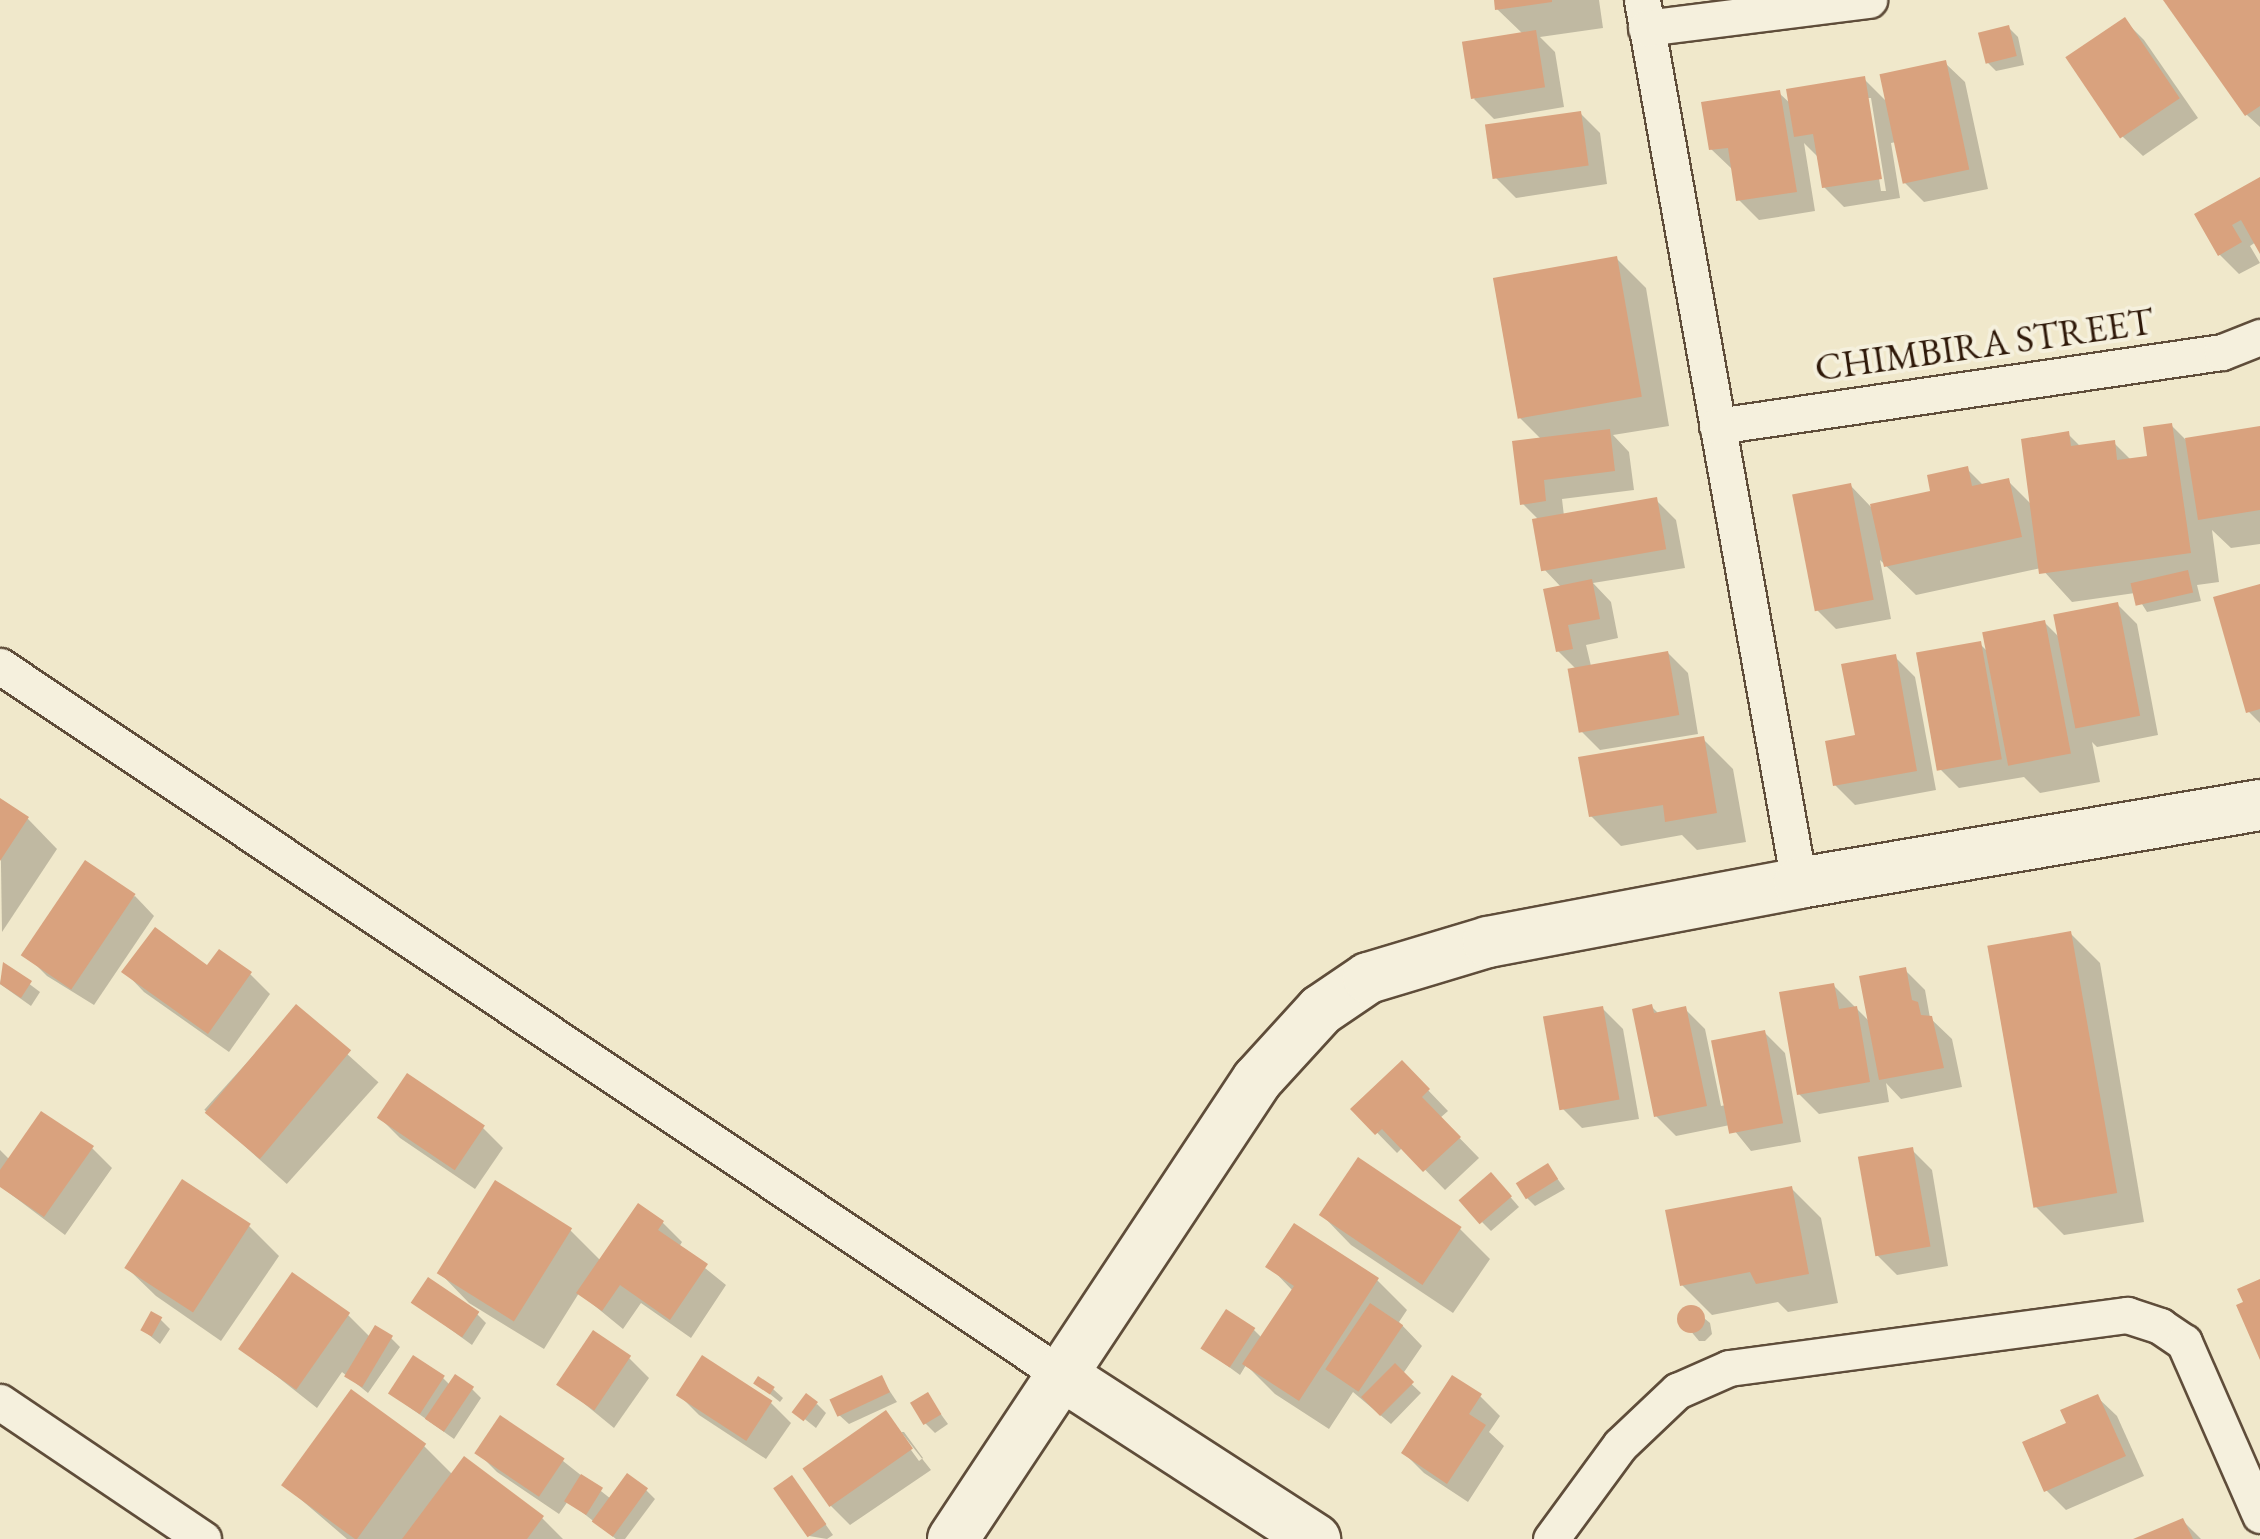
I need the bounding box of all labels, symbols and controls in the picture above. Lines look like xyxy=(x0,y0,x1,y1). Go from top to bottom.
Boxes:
street label: CHIMBIRA STREET xyxy=(1812,298,2156,390)

